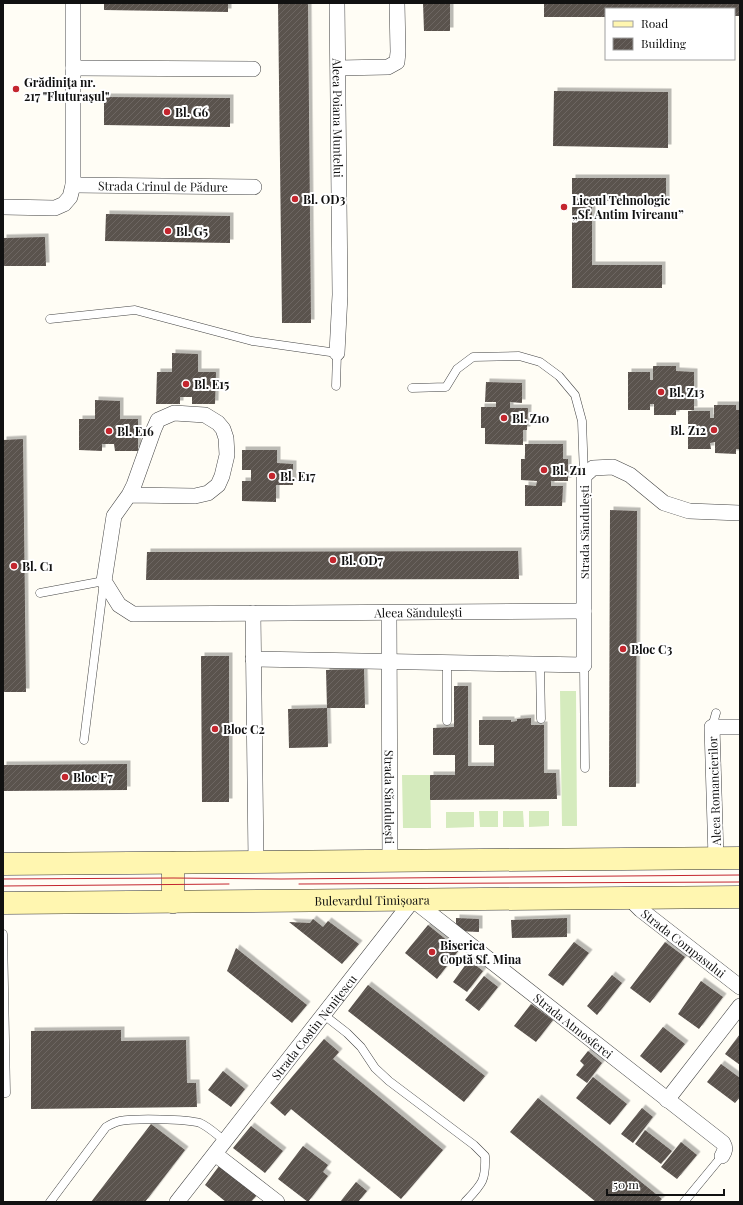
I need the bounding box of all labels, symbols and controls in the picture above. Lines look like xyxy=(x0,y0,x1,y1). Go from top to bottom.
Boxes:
legend xyxy=(605,8,735,60)
text: Road xyxy=(641,15,668,31)
text: Building xyxy=(641,35,687,51)
street label: Aleea Poiana Muntelui xyxy=(330,57,347,178)
place label: Grădinița nr. 217 "Fluturaşul" xyxy=(24,74,109,104)
marker: Grădinița nr. 217 "Fluturaşul" xyxy=(11,84,21,94)
place label: Bl. G6 xyxy=(175,104,209,120)
marker: Bl. G6 xyxy=(162,107,172,117)
street label: Strada Crinul de Pădure xyxy=(98,177,228,195)
place label: Bl. OD3 xyxy=(303,191,345,207)
place label: Liceul Tehnologic „Sf. Antim Ivireanu” xyxy=(572,192,684,222)
marker: Bl. OD3 xyxy=(290,194,300,204)
marker: Liceul Tehnologic „Sf. Antim Ivireanu” xyxy=(559,202,569,212)
place label: Bl. G5 xyxy=(176,223,209,239)
marker: Bl. G5 xyxy=(163,226,173,236)
place label: Bl. E15 xyxy=(194,376,230,392)
marker: Bl. E15 xyxy=(181,379,191,389)
place label: Bl. Z13 xyxy=(669,384,704,400)
marker: Bl. Z13 xyxy=(656,387,666,397)
place label: Bl. Z10 xyxy=(512,410,550,426)
marker: Bl. Z10 xyxy=(499,413,509,423)
place label: Bl. Z12 xyxy=(670,422,706,438)
place label: Bl. E16 xyxy=(117,423,154,439)
marker: Bl. Z12 xyxy=(709,425,719,435)
marker: Bl. E16 xyxy=(104,426,114,436)
place label: Bl. Z11 xyxy=(552,462,587,478)
marker: Bl. Z11 xyxy=(539,465,549,475)
place label: Bl. E17 xyxy=(280,468,316,484)
marker: Bl. E17 xyxy=(267,471,277,481)
street label: Strada Săndulești xyxy=(576,485,592,579)
place label: Bl. OD7 xyxy=(341,552,383,568)
marker: Bl. OD7 xyxy=(328,555,338,565)
place label: Bl. C1 xyxy=(22,558,53,574)
marker: Bl. C1 xyxy=(9,561,19,571)
street label: Aleea Săndulești xyxy=(373,604,463,620)
place label: Bloc C3 xyxy=(631,641,673,657)
marker: Bloc C3 xyxy=(618,644,628,654)
place label: Bloc C2 xyxy=(223,721,265,737)
marker: Bloc C2 xyxy=(210,724,220,734)
street label: Aleea Romancierilor xyxy=(704,735,724,847)
street label: Strada Săndulești xyxy=(382,750,398,845)
place label: Bloc F7 xyxy=(73,769,113,785)
marker: Bloc F7 xyxy=(60,772,70,782)
street label: Bulevardul Timișoara xyxy=(314,892,430,908)
street label: Strada Compasului xyxy=(638,905,729,981)
place label: Biserica Coptă Sf. Mina xyxy=(440,937,522,967)
marker: Biserica Coptă Sf. Mina xyxy=(427,947,437,957)
street label: Strada Costin Nenițescu xyxy=(267,971,360,1083)
street label: Strada Atmosferei xyxy=(530,990,617,1062)
scale bar xyxy=(607,1171,724,1197)
text: 50 m xyxy=(613,1176,639,1192)

